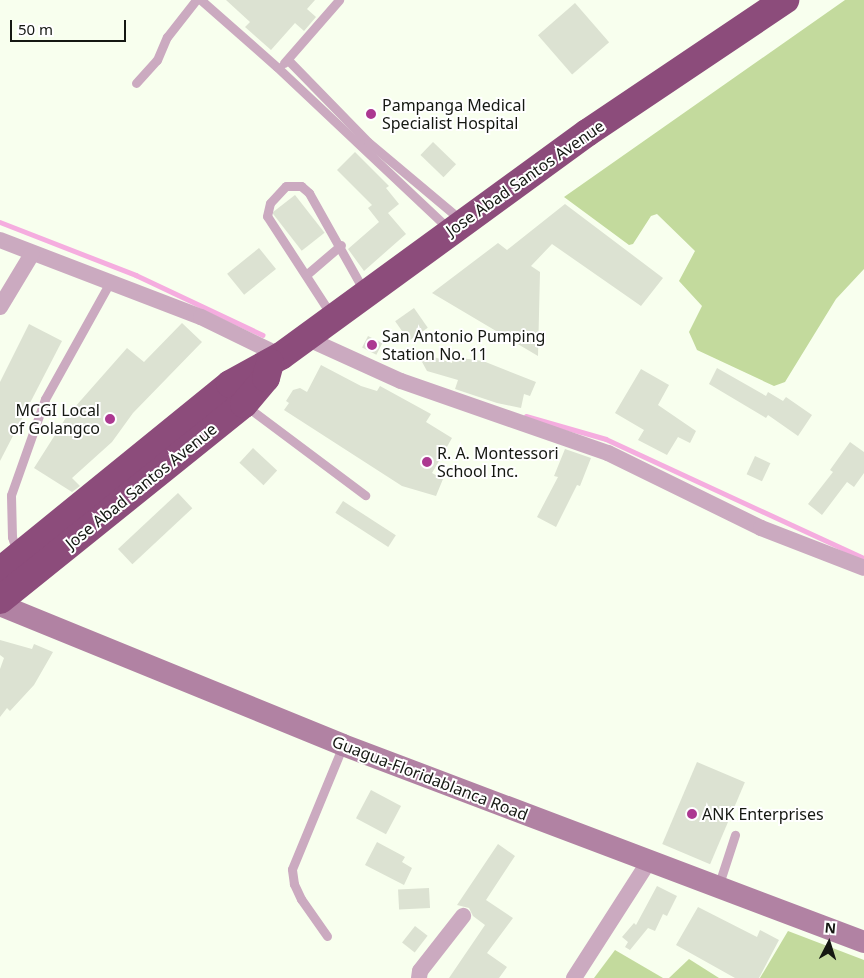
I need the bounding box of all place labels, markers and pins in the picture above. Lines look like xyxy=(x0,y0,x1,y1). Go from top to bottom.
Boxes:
place label: Pampanga Medical Specialist Hospital xyxy=(382,95,526,133)
marker: Pampanga Medical Specialist Hospital xyxy=(364,107,378,121)
place label: San Antonio Pumping Station No. 11 xyxy=(382,326,545,364)
marker: San Antonio Pumping Station No. 11 xyxy=(366,339,378,351)
place label: MCGI Local of Golangco xyxy=(9,400,100,438)
marker: MCGI Local of Golangco xyxy=(104,413,116,425)
place label: R. A. Montessori School Inc. xyxy=(437,443,559,481)
marker: R. A. Montessori School Inc. xyxy=(421,456,433,468)
place label: ANK Enterprises xyxy=(702,804,824,824)
marker: ANK Enterprises xyxy=(686,808,698,820)

